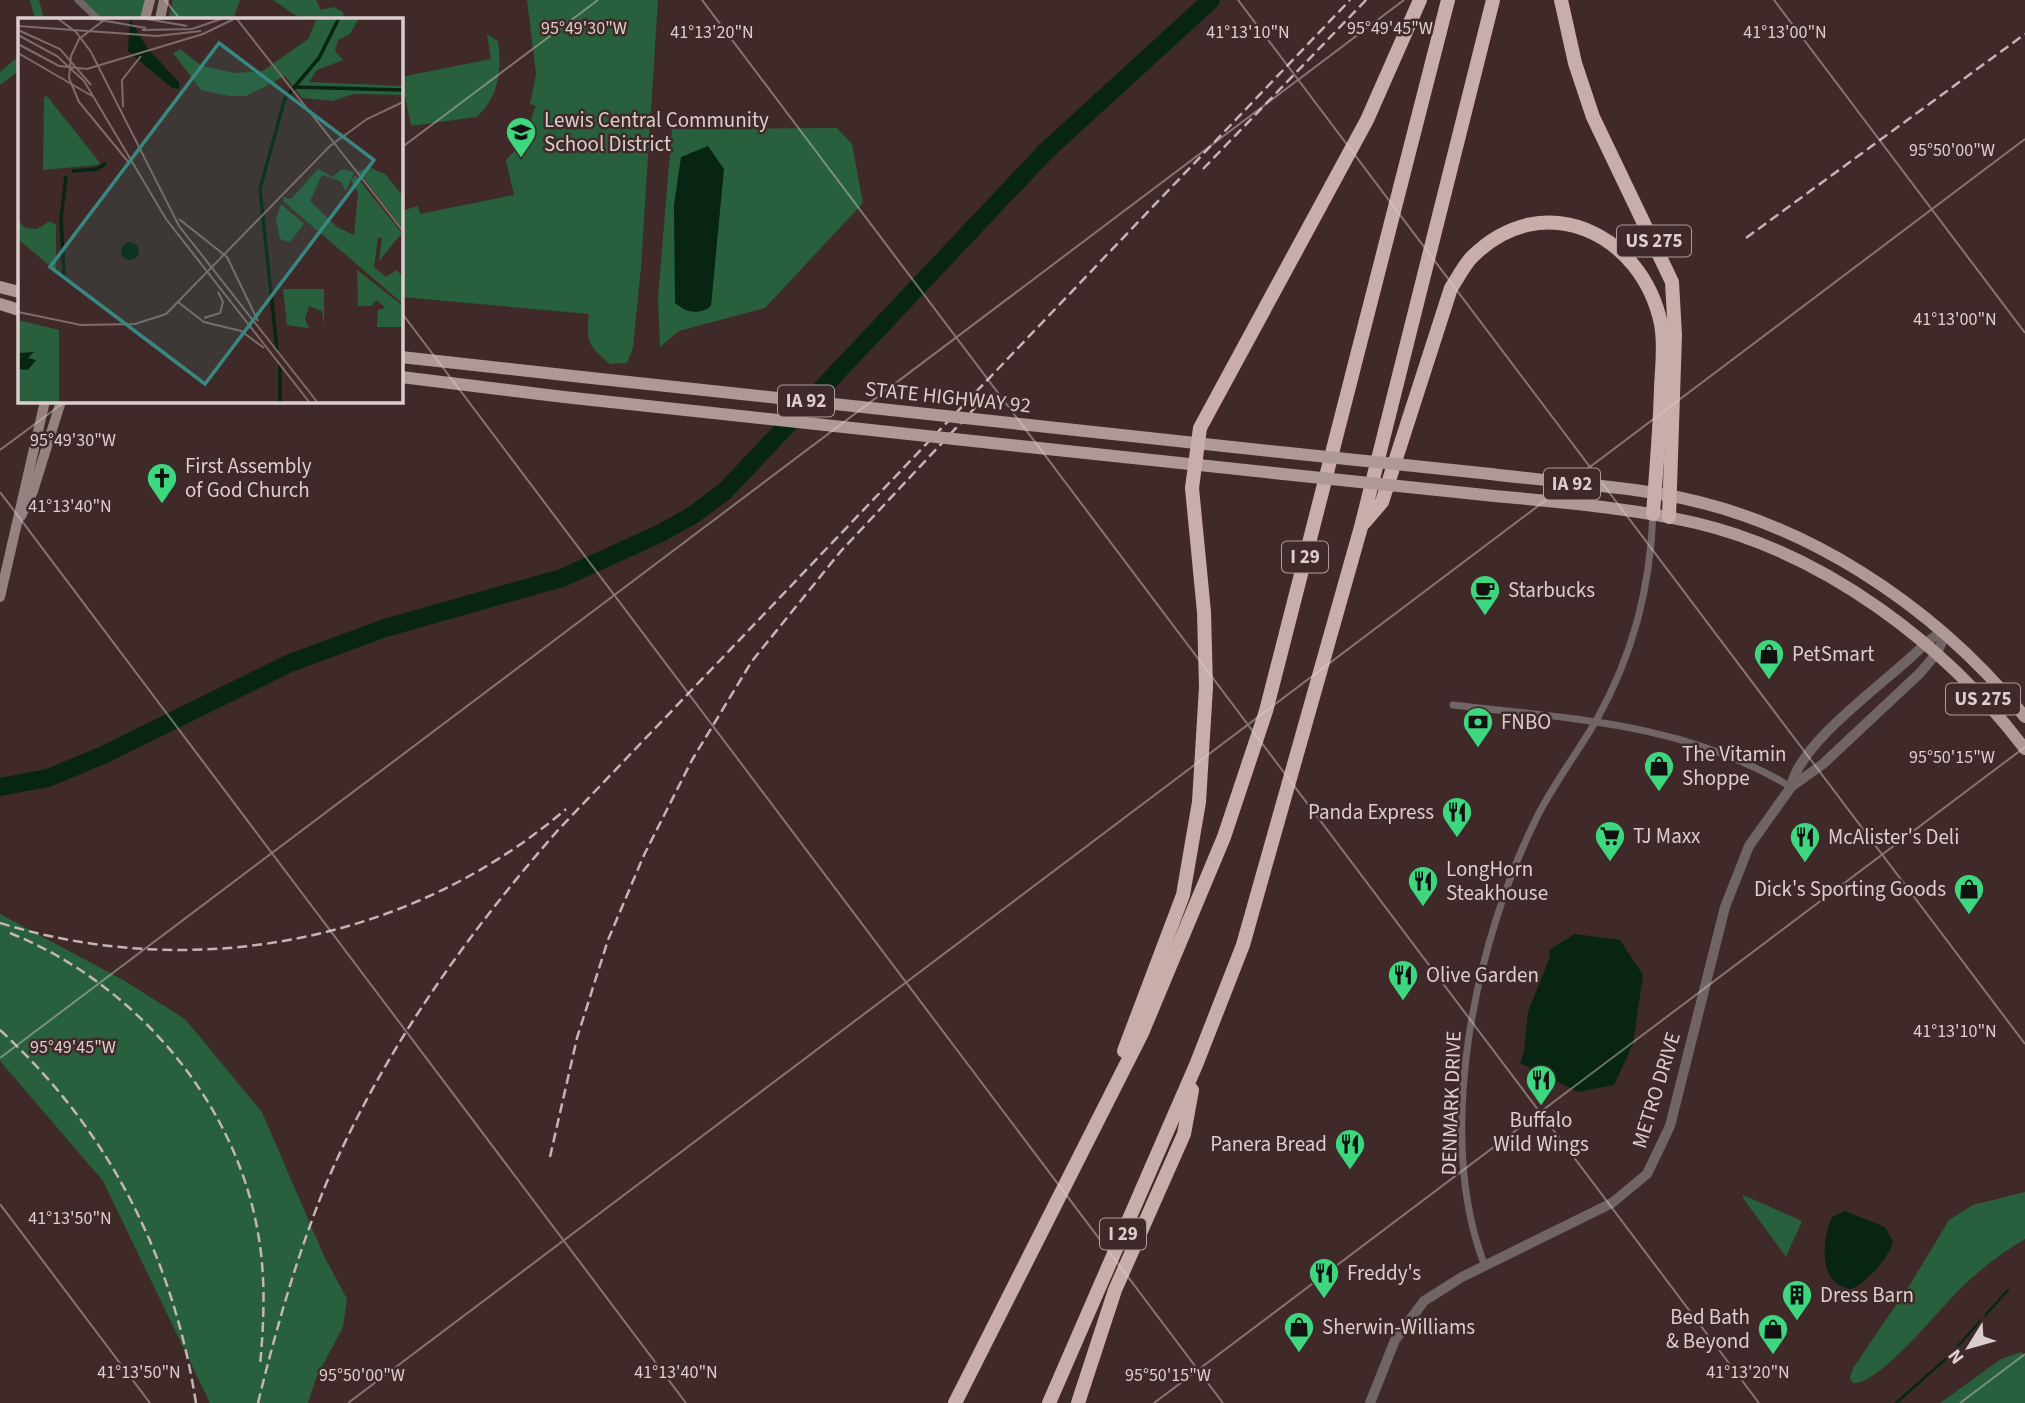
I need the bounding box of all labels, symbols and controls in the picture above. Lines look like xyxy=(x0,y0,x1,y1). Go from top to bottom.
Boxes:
text: 95°49'30"W xyxy=(541,16,627,41)
text: 95°49'45"W xyxy=(1347,16,1433,41)
inset map xyxy=(18,18,402,402)
text: 41°13'20"N xyxy=(670,20,754,45)
text: 41°13'10"N xyxy=(1206,20,1290,45)
text: 41°13'00"N xyxy=(1743,20,1827,45)
place label: Lewis Central Community School District xyxy=(544,105,769,159)
school or university icon: Lewis Central Community School District xyxy=(504,115,538,159)
text: 95°50'00"W xyxy=(1909,138,1995,163)
road number: US 275 xyxy=(1617,226,1691,256)
text: 41°13'00"N xyxy=(1913,307,1997,332)
street label: STATE HIGHWAY 92 xyxy=(864,373,1032,421)
road number: IA 92 xyxy=(778,386,834,416)
text: 95°49'30"W xyxy=(30,428,116,453)
place label: First Assembly of God Church xyxy=(185,451,312,505)
church icon: First Assembly of God Church xyxy=(145,461,179,505)
road number: IA 92 xyxy=(1544,468,1600,499)
text: 41°13'40"N xyxy=(28,494,112,519)
road number: I 29 xyxy=(1282,542,1328,572)
cafe icon: Starbucks xyxy=(1468,573,1502,617)
place label: Starbucks xyxy=(1508,575,1595,605)
shop icon: PetSmart xyxy=(1752,637,1786,681)
place label: PetSmart xyxy=(1792,639,1874,669)
road number: US 275 xyxy=(1946,684,2020,714)
bank icon: FNBO xyxy=(1461,705,1495,749)
place label: FNBO xyxy=(1501,707,1551,737)
place label: The Vitamin Shoppe xyxy=(1682,739,1787,793)
text: 95°50'15"W xyxy=(1909,745,1995,770)
shop icon: The Vitamin Shoppe xyxy=(1642,749,1676,793)
restaurant icon: Panda Express xyxy=(1440,795,1474,839)
place label: Panda Express xyxy=(1308,797,1434,827)
supermarket icon: TJ Maxx xyxy=(1593,819,1627,863)
restaurant icon: McAlister's Deli xyxy=(1788,820,1822,864)
place label: TJ Maxx xyxy=(1633,821,1701,851)
place label: McAlister's Deli xyxy=(1828,822,1959,852)
place label: LongHorn Steakhouse xyxy=(1446,854,1548,908)
restaurant icon: LongHorn Steakhouse xyxy=(1406,864,1440,908)
shop icon: Dick's Sporting Goods xyxy=(1952,872,1986,916)
place label: Dick's Sporting Goods xyxy=(1754,874,1946,904)
restaurant icon: Olive Garden xyxy=(1386,958,1420,1002)
place label: Olive Garden xyxy=(1426,960,1539,990)
text: 41°13'10"N xyxy=(1913,1019,1997,1044)
street label: METRO DRIVE xyxy=(1624,1028,1688,1152)
street label: DENMARK DRIVE xyxy=(1433,1030,1469,1176)
text: 95°49'45"W xyxy=(30,1035,116,1060)
restaurant icon: Buffalo Wild Wings xyxy=(1524,1063,1558,1107)
place label: Buffalo Wild Wings xyxy=(1493,1105,1589,1159)
restaurant icon: Panera Bread xyxy=(1333,1127,1367,1171)
place label: Panera Bread xyxy=(1210,1129,1327,1159)
text: 41°13'50"N xyxy=(28,1206,112,1231)
road number: I 29 xyxy=(1100,1218,1146,1250)
restaurant icon: Freddy's xyxy=(1307,1256,1341,1300)
place label: Freddy's xyxy=(1347,1258,1421,1288)
building icon: Dress Barn xyxy=(1780,1278,1814,1322)
place label: Dress Barn xyxy=(1820,1280,1914,1310)
place label: Bed Bath & Beyond xyxy=(1666,1302,1750,1356)
shop icon: Sherwin-Williams xyxy=(1282,1310,1316,1354)
place label: Sherwin-Williams xyxy=(1322,1312,1475,1342)
shop icon: Bed Bath & Beyond xyxy=(1756,1312,1790,1356)
north arrow xyxy=(1934,1312,2004,1382)
text: N xyxy=(1942,1343,1971,1370)
text: 41°13'50"N xyxy=(97,1360,181,1385)
text: 41°13'40"N xyxy=(634,1360,718,1385)
text: 41°13'20"N xyxy=(1706,1360,1790,1385)
text: 95°50'00"W xyxy=(319,1363,405,1388)
text: 95°50'15"W xyxy=(1125,1363,1211,1388)

